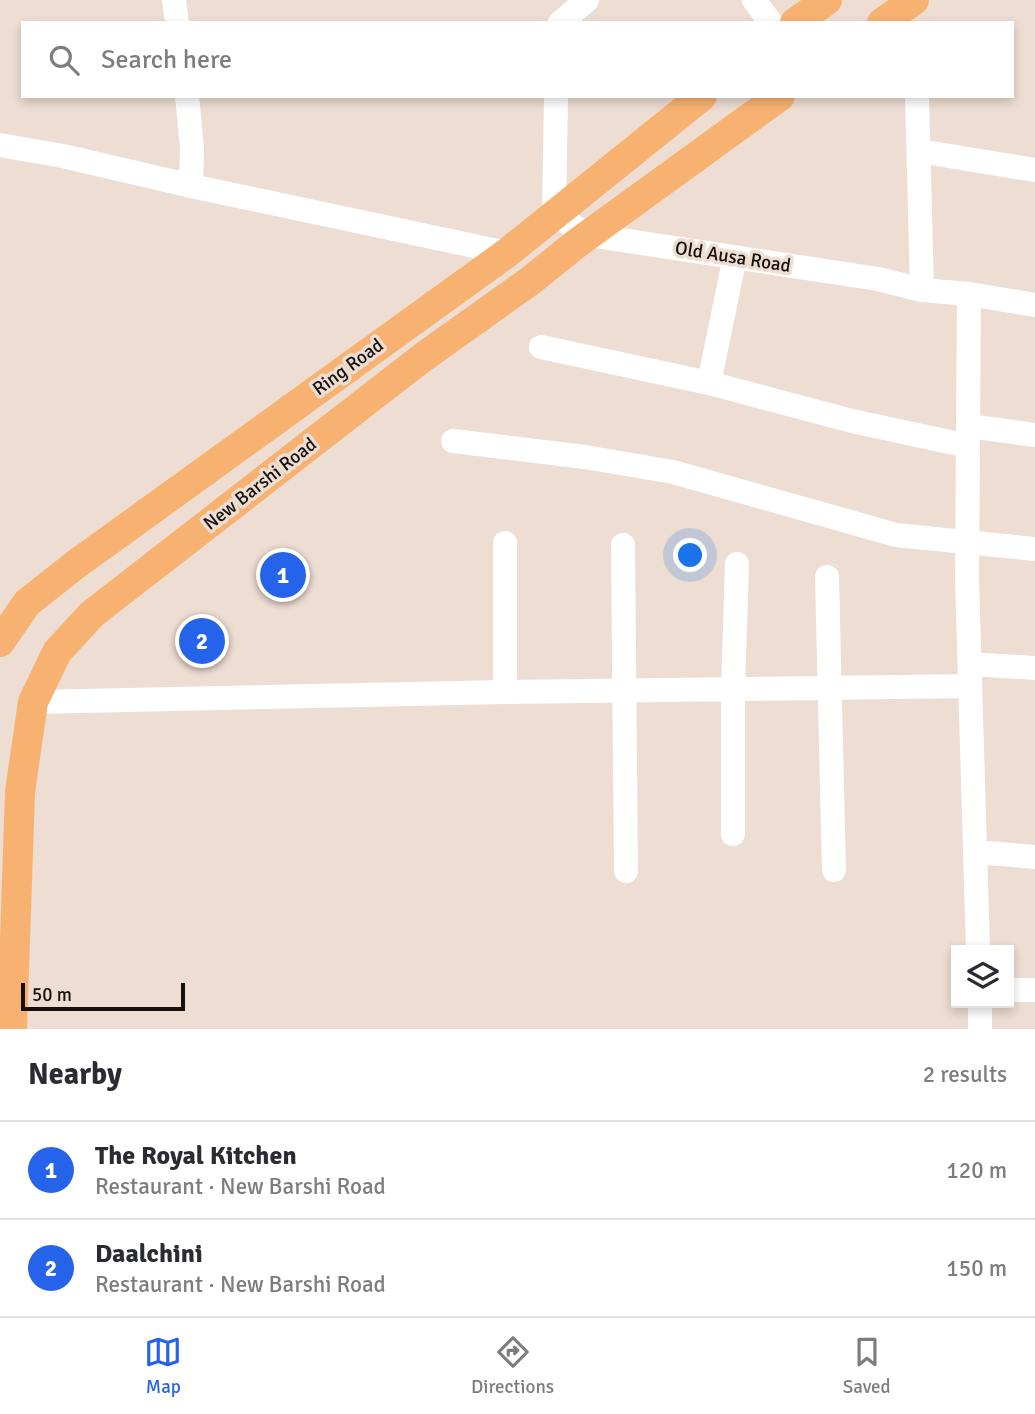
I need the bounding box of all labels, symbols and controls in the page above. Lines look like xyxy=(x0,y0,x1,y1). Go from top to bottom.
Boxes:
search box xyxy=(21,21,1014,98)
icon: search xyxy=(45,41,83,79)
text: Search here xyxy=(101,44,232,76)
street label: Old Ausa Road xyxy=(673,236,793,278)
street label: Ring Road xyxy=(308,333,388,401)
street label: New Barshi Road xyxy=(199,432,321,536)
your location xyxy=(673,538,707,572)
pin: 1 xyxy=(260,549,306,601)
pin: 2 xyxy=(179,615,225,667)
map controls xyxy=(951,945,1014,1008)
button: layers xyxy=(951,945,1014,1008)
scale bar xyxy=(21,980,186,1012)
text: 50 m xyxy=(32,983,72,1007)
text: Nearby xyxy=(28,1056,122,1093)
text: 2 results xyxy=(923,1060,1007,1089)
text: The Royal Kitchen xyxy=(95,1140,297,1172)
text: 1 xyxy=(45,1156,57,1185)
text: 120 m xyxy=(946,1156,1007,1185)
text: Restaurant · New Barshi Road xyxy=(95,1172,386,1201)
text: Daalchini xyxy=(95,1238,203,1270)
text: 2 xyxy=(45,1254,57,1283)
text: 150 m xyxy=(946,1254,1007,1283)
text: Restaurant · New Barshi Road xyxy=(95,1270,386,1299)
tab: Map xyxy=(144,1333,182,1399)
tab: Directions xyxy=(471,1333,554,1399)
tab: Saved xyxy=(843,1333,891,1399)

